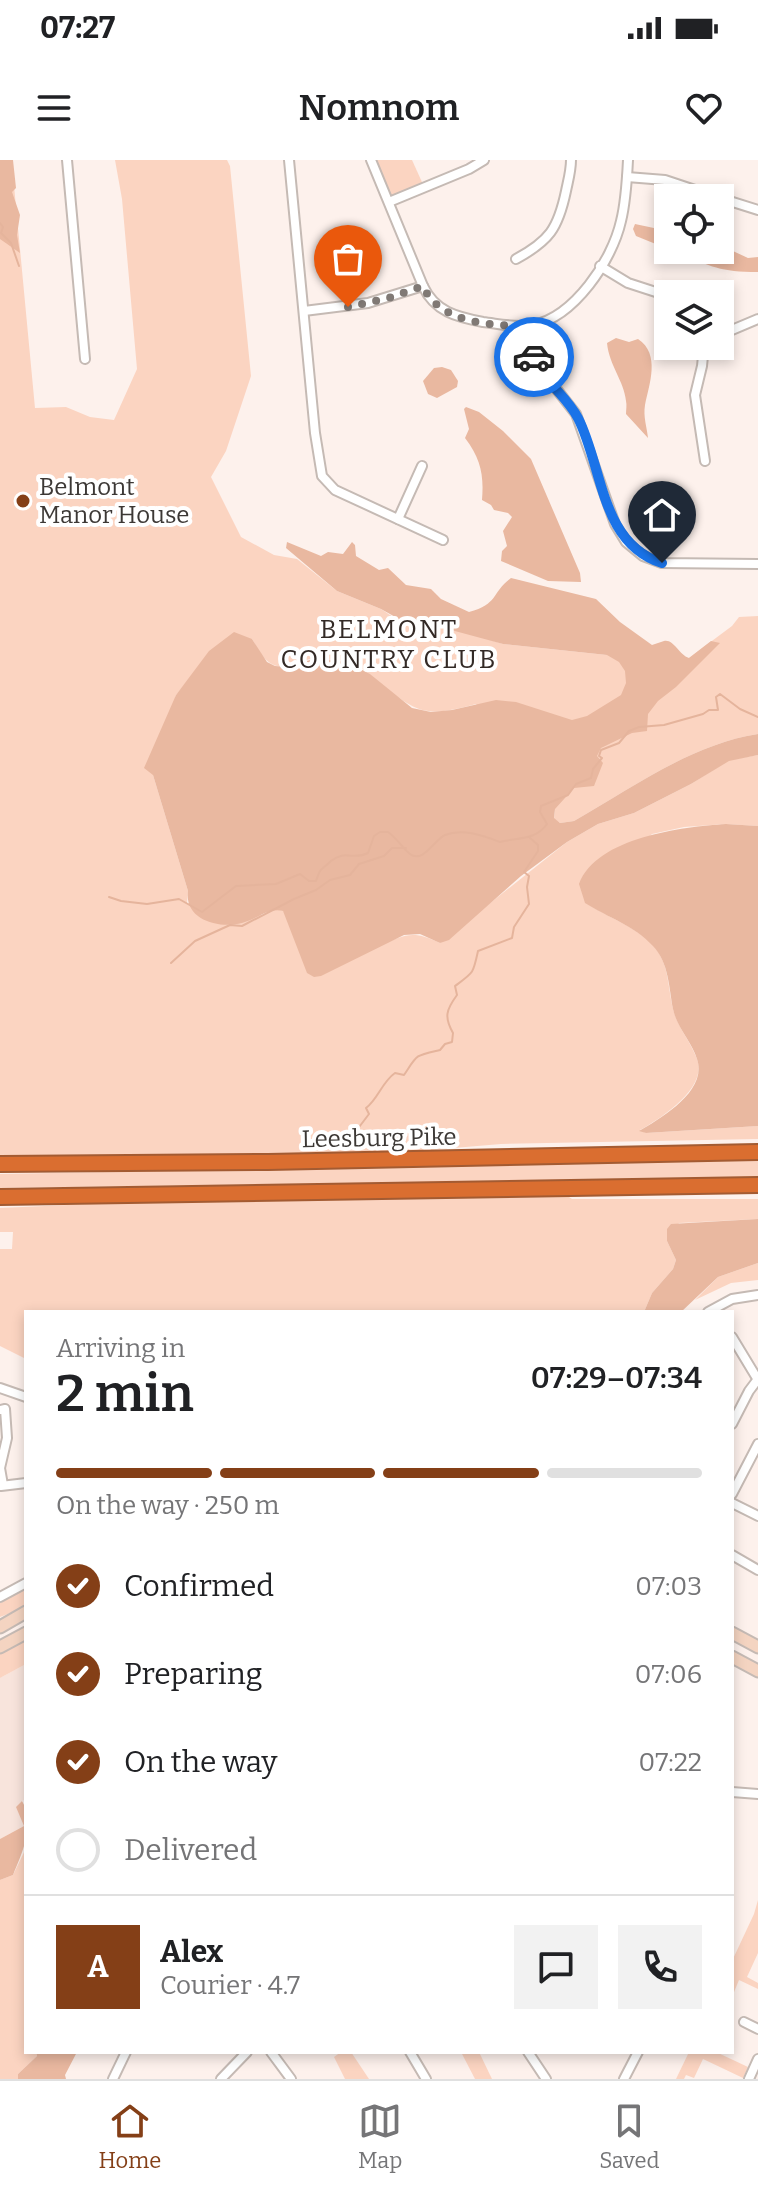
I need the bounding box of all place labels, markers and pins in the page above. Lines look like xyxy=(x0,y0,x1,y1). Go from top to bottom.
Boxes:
pin xyxy=(314,225,382,307)
place label: Belmont Manor House xyxy=(39,473,190,529)
pin xyxy=(628,481,696,563)
marker: Belmont Manor House xyxy=(14,492,32,510)

